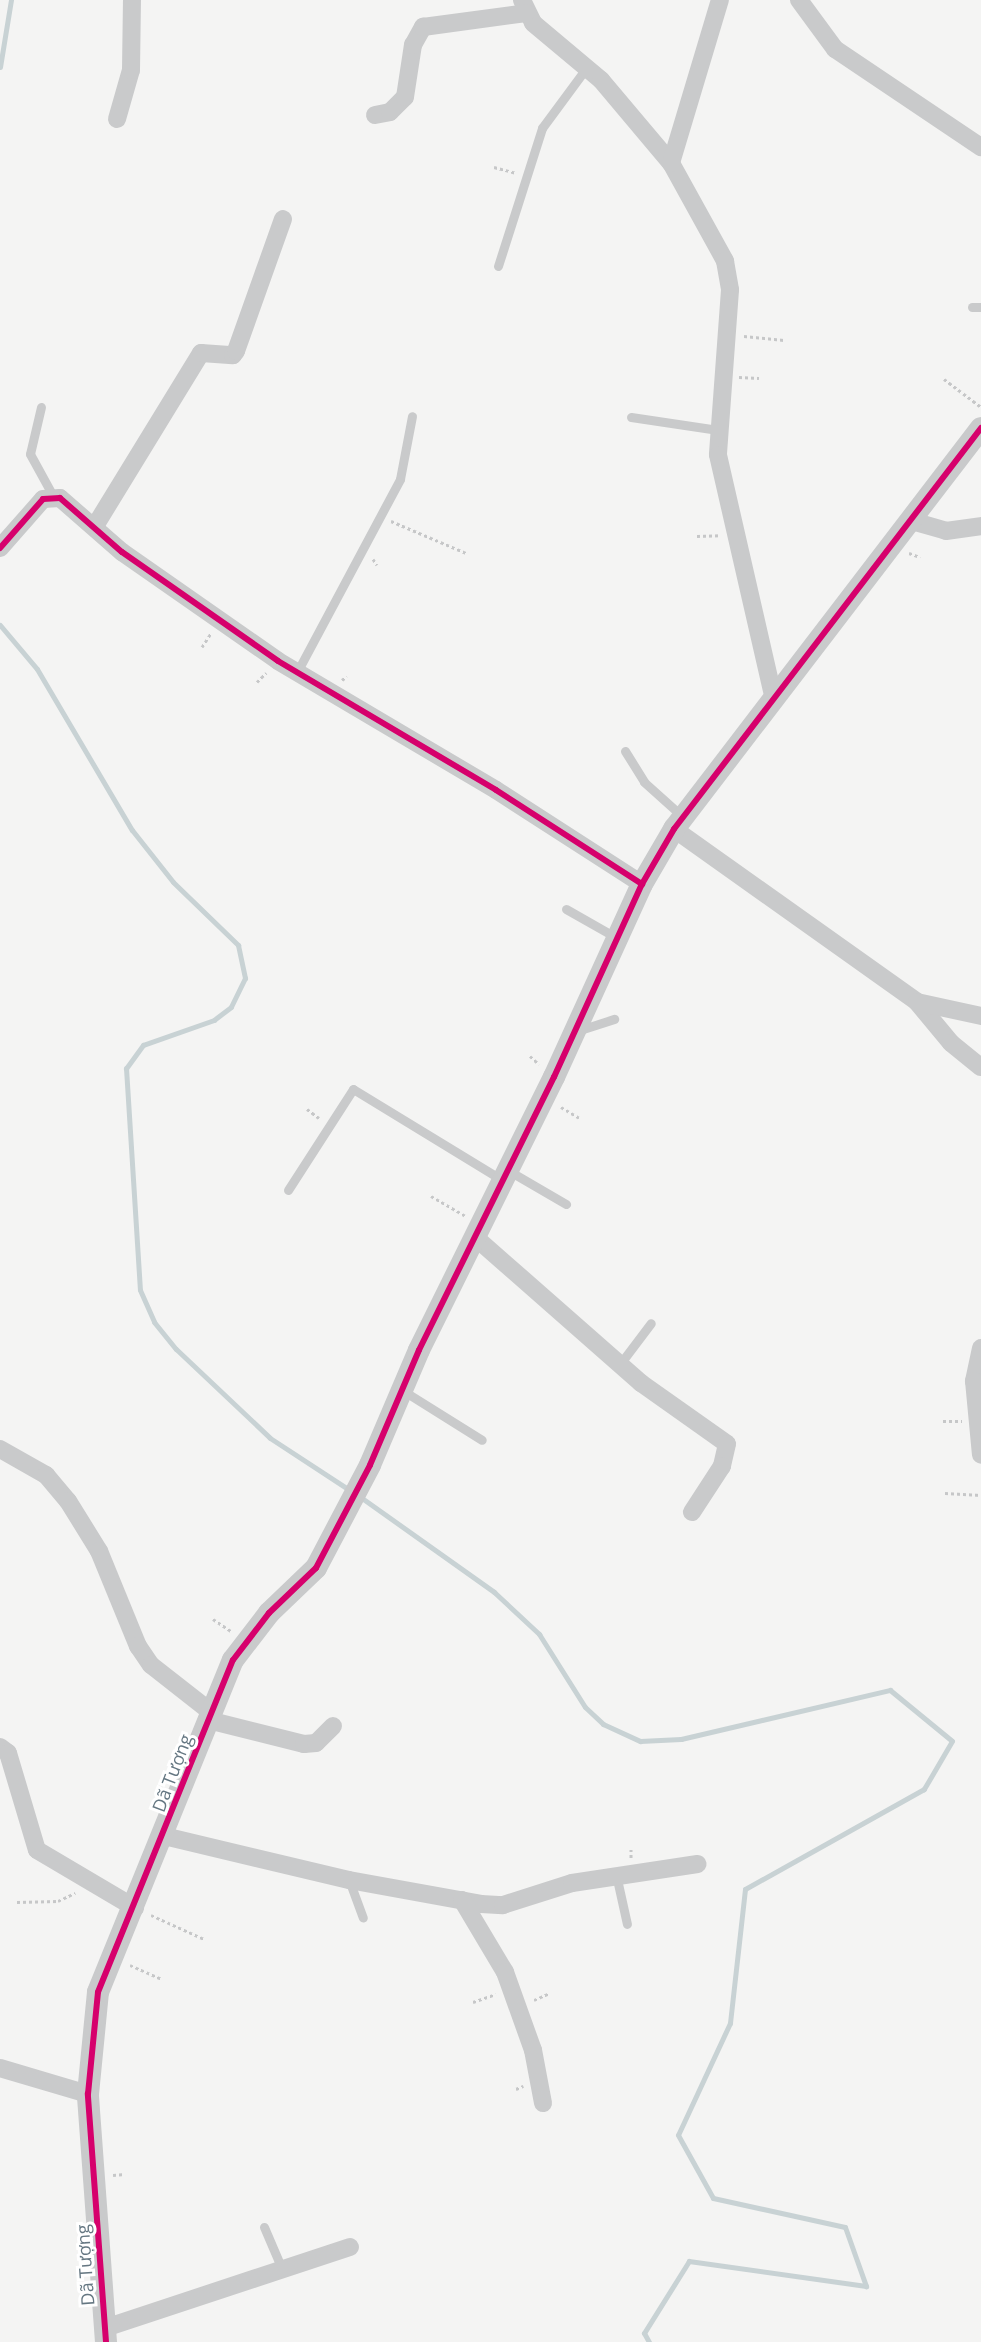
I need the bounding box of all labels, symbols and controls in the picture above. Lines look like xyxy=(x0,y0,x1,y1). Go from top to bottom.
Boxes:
street label: Dã Tượng xyxy=(147,1731,197,1815)
street label: Dã Tượng xyxy=(71,2224,99,2306)

